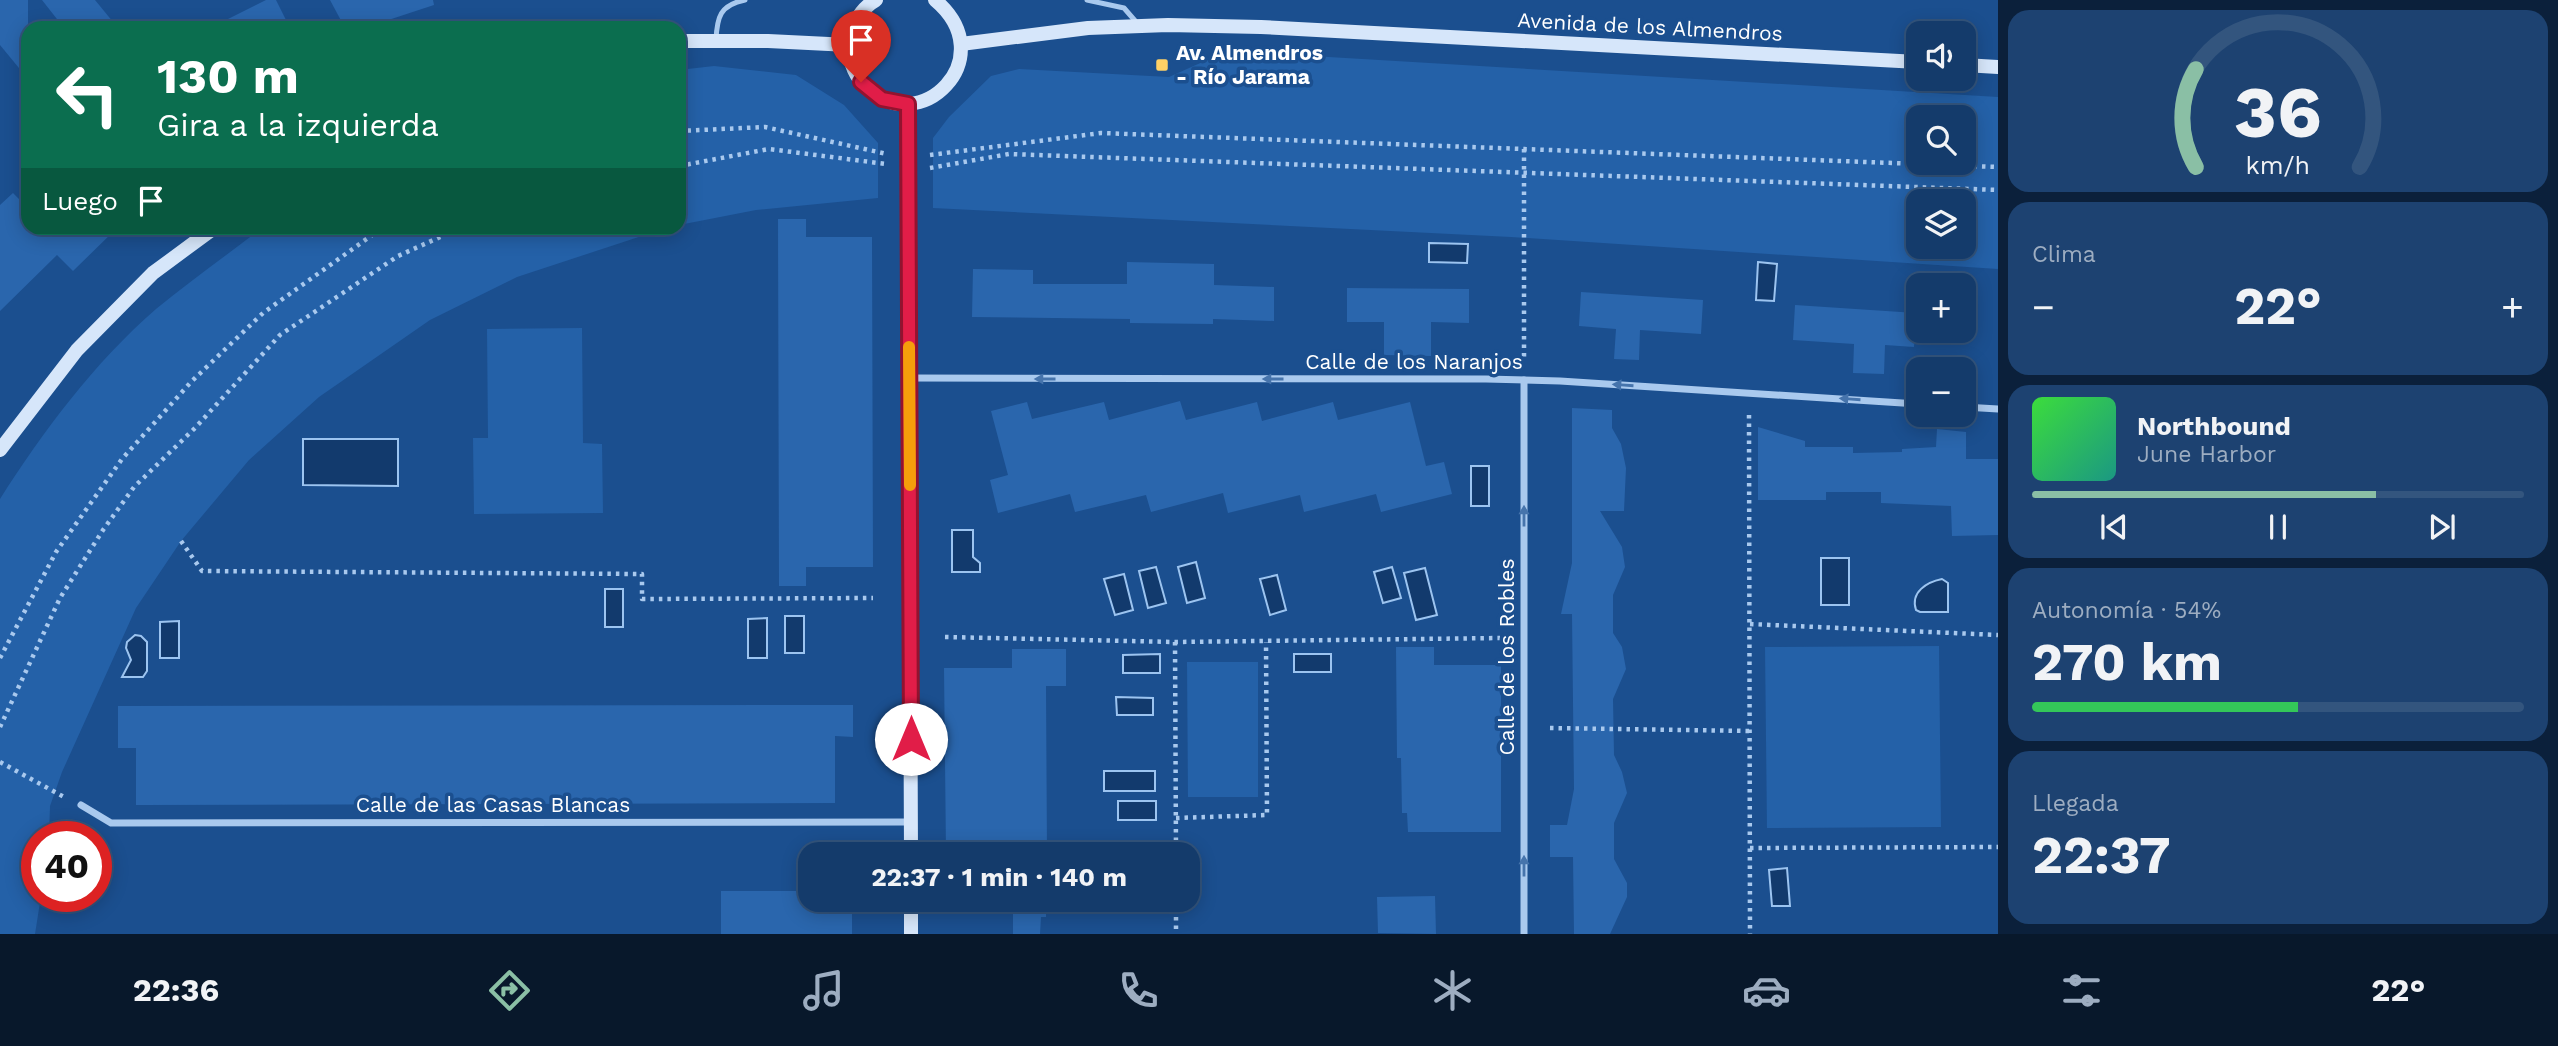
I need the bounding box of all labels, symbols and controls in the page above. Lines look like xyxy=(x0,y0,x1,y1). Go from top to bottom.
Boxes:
street label: Avenida de los Almendros xyxy=(1517,7,1783,46)
pin xyxy=(831,10,891,82)
icon: arrive xyxy=(842,21,880,59)
map controls xyxy=(1906,21,1976,427)
button: sound xyxy=(1906,21,1976,91)
place label: Av. Almendros - Río Jarama xyxy=(1176,40,1323,89)
text: 130 m xyxy=(157,47,299,105)
icon: left xyxy=(42,49,133,140)
marker: Av. Almendros - Río Jarama xyxy=(1154,57,1170,73)
text: 36 xyxy=(2234,69,2322,155)
button: search xyxy=(1906,105,1976,175)
text: Gira a la izquierda xyxy=(157,106,439,144)
text: km/h xyxy=(2246,151,2310,180)
icon: arrive xyxy=(132,182,170,220)
text: Luego xyxy=(42,186,118,216)
button: layers xyxy=(1906,189,1976,259)
text: Clima xyxy=(2032,241,2096,268)
button: + xyxy=(1906,273,1976,343)
text: 22° xyxy=(2234,276,2322,337)
text: − xyxy=(2032,285,2055,329)
text: + xyxy=(2501,285,2524,329)
street label: Calle de los Naranjos xyxy=(1305,349,1523,374)
button: − xyxy=(1906,357,1976,427)
one-way arrow xyxy=(1034,373,1056,385)
one-way arrow xyxy=(1262,373,1284,385)
one-way arrow xyxy=(1612,380,1634,391)
one-way arrow xyxy=(1839,394,1861,405)
text: Northbound xyxy=(2137,411,2291,441)
text: June Harbor xyxy=(2137,441,2276,468)
one-way arrow xyxy=(1518,505,1530,527)
icon: previous xyxy=(2095,508,2133,546)
icon: pause xyxy=(2259,508,2297,546)
icon: next xyxy=(2423,508,2461,546)
street label: Calle de los Robles xyxy=(1494,558,1519,756)
text: Autonomía · 54% xyxy=(2032,597,2221,624)
text: 270 km xyxy=(2032,632,2222,693)
position arrow xyxy=(874,702,948,776)
text: Llegada xyxy=(2032,790,2119,817)
street label: Calle de las Casas Blancas xyxy=(356,792,630,817)
speed limit sign: 40 xyxy=(21,821,112,912)
text: 22:37 xyxy=(2032,825,2171,886)
one-way arrow xyxy=(1518,855,1530,877)
text: 22:37 · 1 min · 140 m xyxy=(871,862,1127,892)
icon: directions xyxy=(485,966,534,1015)
icon: music xyxy=(799,966,848,1015)
icon: phone xyxy=(1114,966,1163,1015)
icon: climate xyxy=(1428,966,1477,1015)
icon: car xyxy=(1742,966,1791,1015)
icon: filters xyxy=(2057,966,2106,1015)
text: 22:36 xyxy=(133,971,219,1009)
text: 22° xyxy=(2371,971,2425,1009)

